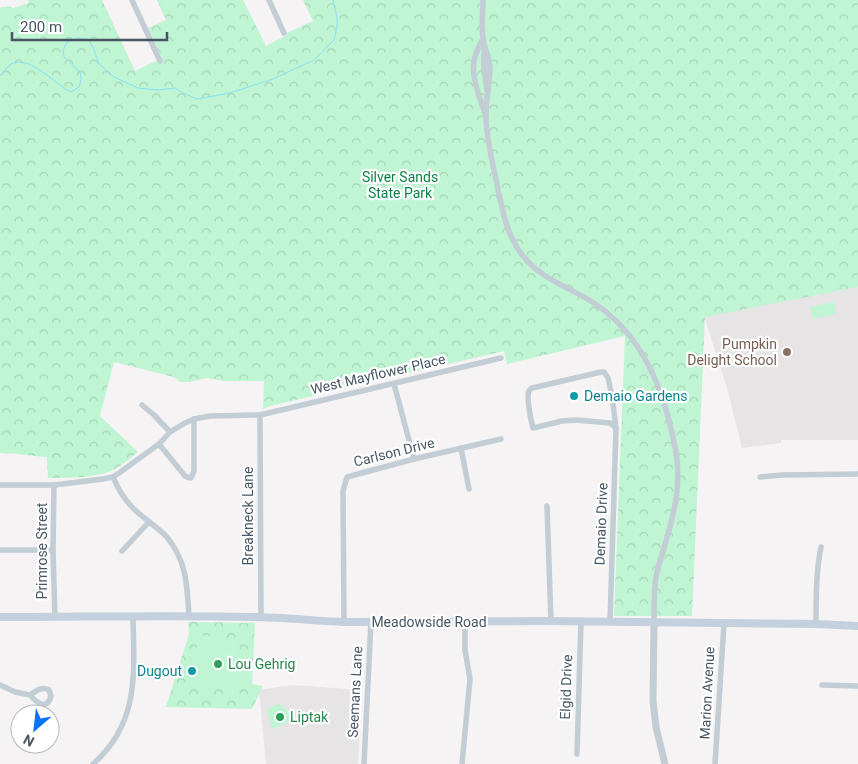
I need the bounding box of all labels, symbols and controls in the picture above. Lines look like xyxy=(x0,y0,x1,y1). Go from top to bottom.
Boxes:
scale bar xyxy=(12,10,168,42)
text: 200 m xyxy=(20,18,62,36)
park label: Silver Sands State Park xyxy=(362,169,438,201)
place label: Pumpkin Delight School xyxy=(687,336,777,368)
marker: Pumpkin Delight School xyxy=(781,346,793,358)
street label: West Mayflower Place xyxy=(309,351,447,397)
place label: Demaio Gardens xyxy=(584,388,687,404)
marker: Demaio Gardens xyxy=(568,390,580,402)
street label: Carlson Drive xyxy=(352,434,436,470)
street label: Breakneck Lane xyxy=(240,467,256,565)
street label: Demaio Drive xyxy=(592,482,610,566)
street label: Primrose Street xyxy=(34,502,50,599)
street label: Meadowside Road xyxy=(371,614,487,630)
street label: Seemans Lane xyxy=(345,646,365,738)
street label: Marion Avenue xyxy=(697,646,717,740)
street label: Elgid Drive xyxy=(557,654,575,720)
place label: Lou Gehrig xyxy=(228,656,295,672)
marker: Lou Gehrig xyxy=(212,658,224,670)
place label: Dugout xyxy=(137,663,182,679)
marker: Dugout xyxy=(186,665,198,677)
north arrow xyxy=(10,704,60,754)
place label: Liptak xyxy=(290,709,329,725)
marker: Liptak xyxy=(274,711,286,723)
text: N xyxy=(21,731,37,750)

